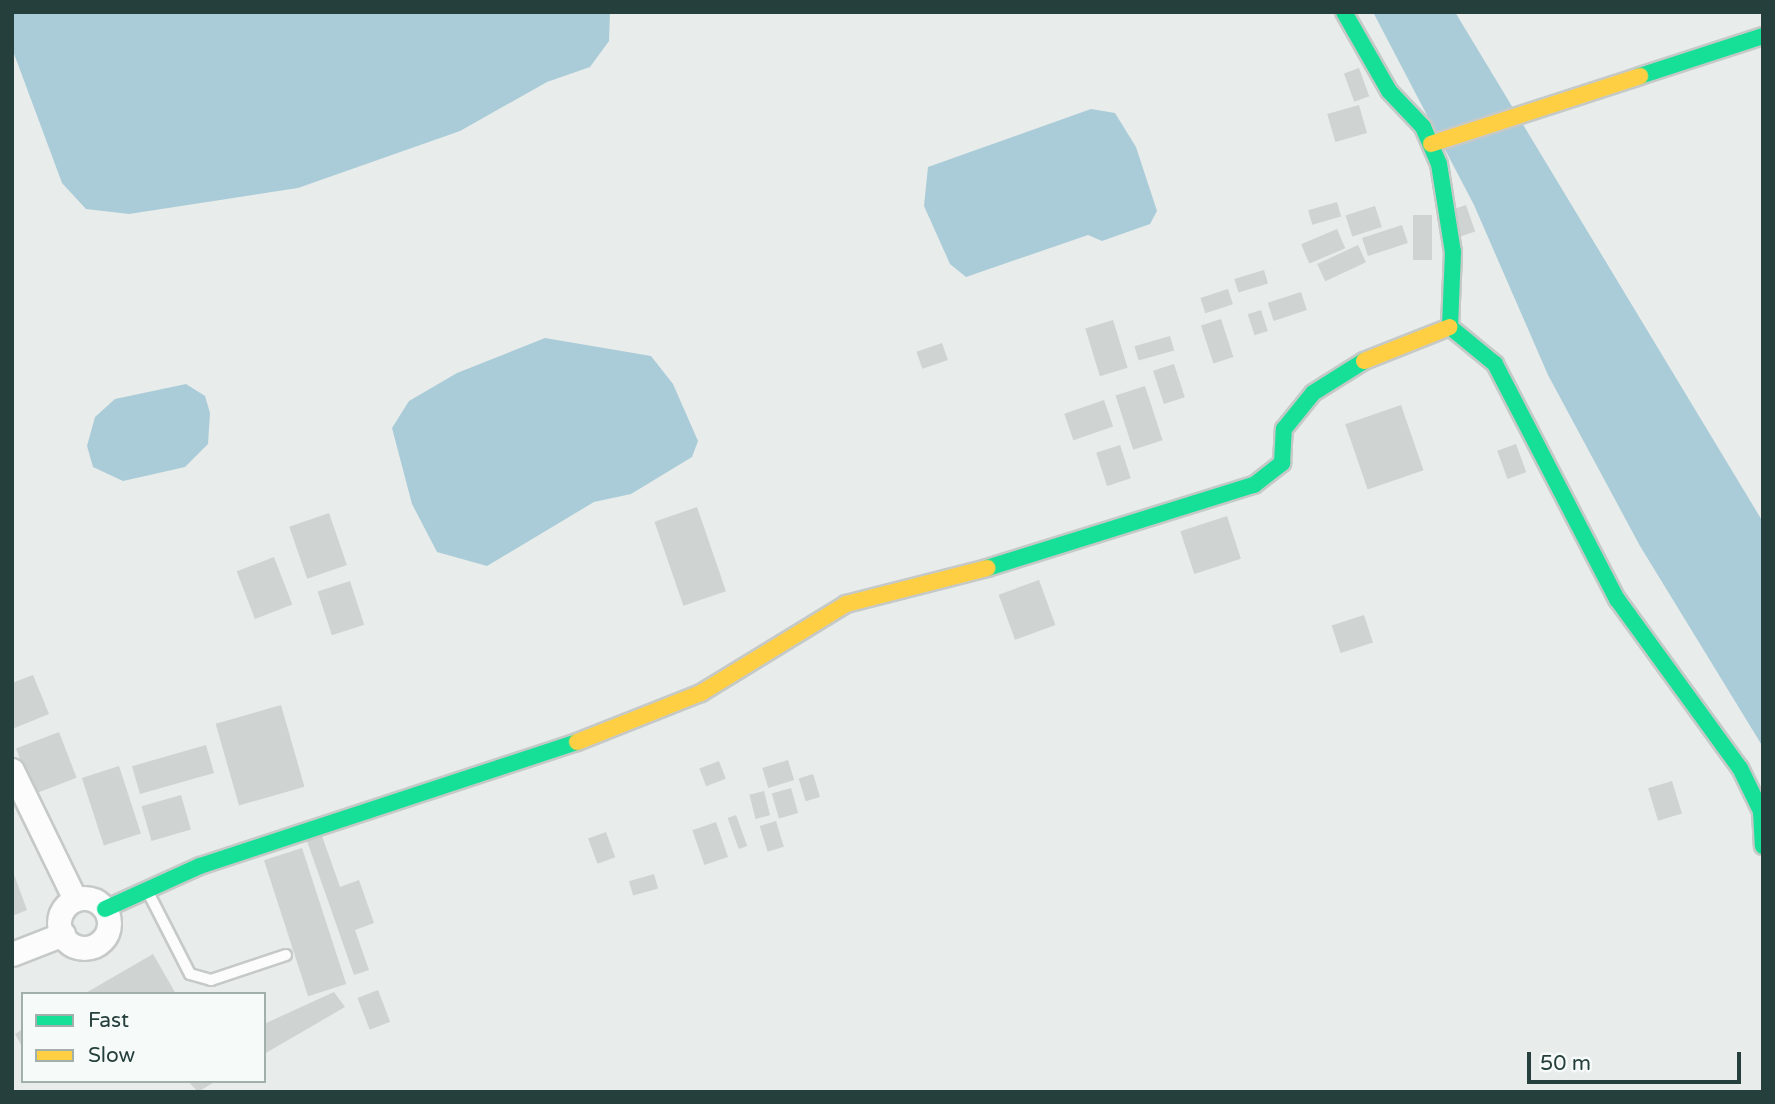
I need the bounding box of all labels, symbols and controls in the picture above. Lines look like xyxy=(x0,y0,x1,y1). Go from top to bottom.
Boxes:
legend xyxy=(21,992,266,1083)
text: Fast xyxy=(88,1008,129,1033)
scale bar xyxy=(1530,1038,1744,1082)
text: Slow xyxy=(88,1043,135,1068)
text: 50 m xyxy=(1540,1051,1591,1076)

